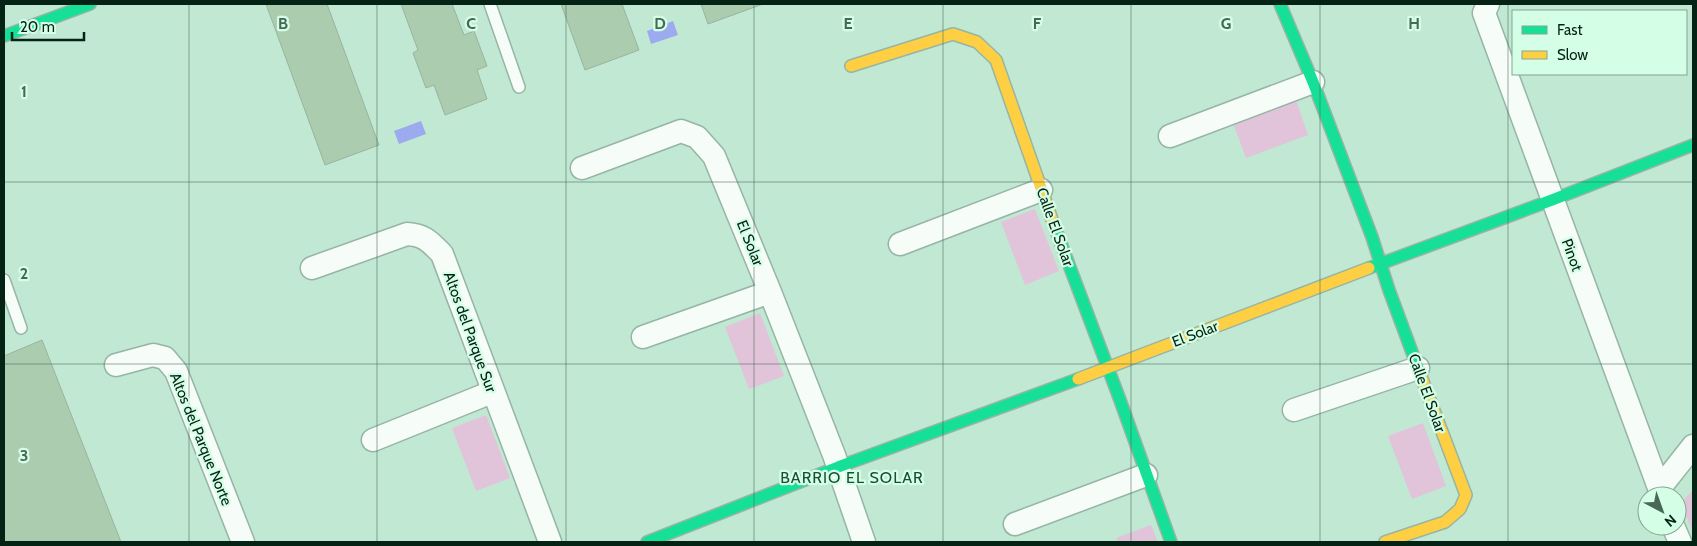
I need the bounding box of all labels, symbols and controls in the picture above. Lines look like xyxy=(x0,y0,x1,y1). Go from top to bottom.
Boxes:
scale bar xyxy=(12,10,85,42)
legend xyxy=(1512,10,1687,75)
text: B xyxy=(278,14,288,33)
text: C xyxy=(466,14,476,33)
text: D xyxy=(654,14,666,33)
text: E xyxy=(843,14,853,33)
text: F xyxy=(1033,14,1042,33)
text: G xyxy=(1221,14,1231,33)
text: H xyxy=(1408,14,1420,33)
text: 20 m xyxy=(20,18,55,36)
text: Fast xyxy=(1557,21,1582,39)
text: Slow xyxy=(1557,46,1588,64)
text: 1 xyxy=(21,82,27,101)
street label: Calle El Solar xyxy=(1032,185,1078,269)
street label: El Solar xyxy=(733,218,767,269)
street label: Pinot xyxy=(1558,236,1586,274)
text: 2 xyxy=(20,264,28,283)
street label: Altos del Parque Sur xyxy=(440,269,500,395)
street label: El Solar xyxy=(1170,317,1221,351)
street label: Calle El Solar xyxy=(1404,351,1450,435)
street label: Altos del Parque Norte xyxy=(166,370,236,508)
text: 3 xyxy=(20,446,28,465)
district label: BARRIO EL SOLAR xyxy=(780,468,924,487)
north arrow xyxy=(1637,486,1687,536)
text: N xyxy=(1661,511,1680,531)

